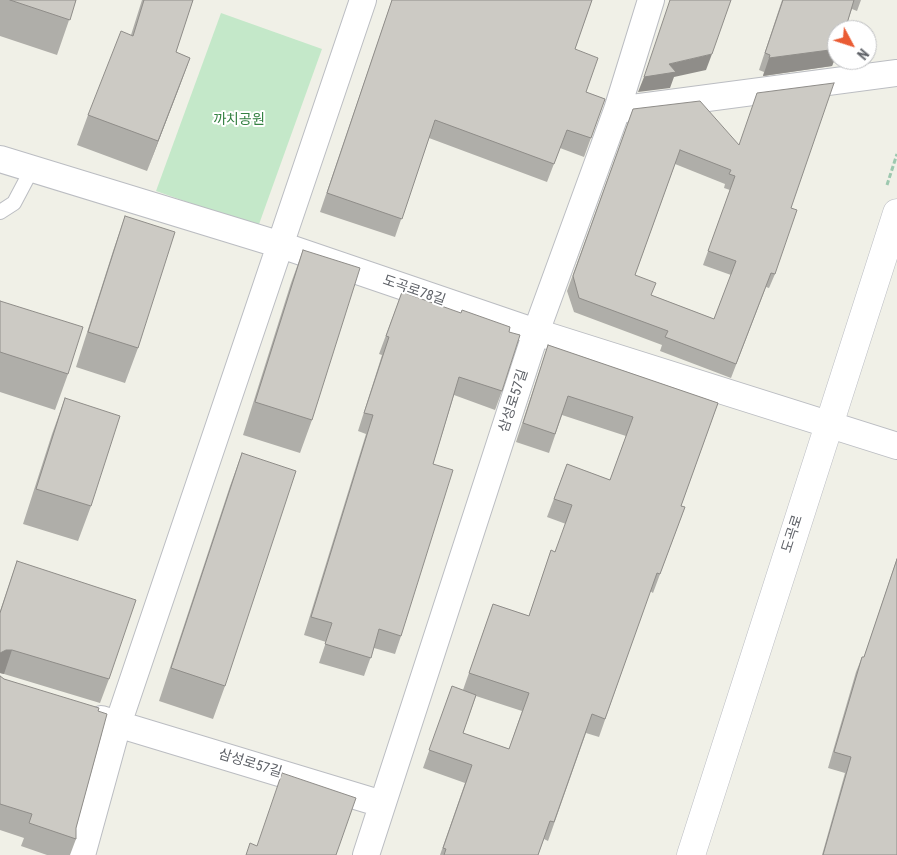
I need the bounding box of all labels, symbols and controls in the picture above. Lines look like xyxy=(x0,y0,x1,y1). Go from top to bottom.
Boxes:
north arrow xyxy=(827,20,877,70)
text: N xyxy=(854,46,872,62)
park label: 까치공원 xyxy=(213,112,265,128)
street label: 도곡로78길 xyxy=(380,272,448,310)
street label: 삼성로57길 xyxy=(496,367,532,435)
street label: 도곡로 xyxy=(779,513,807,555)
street label: 삼성로57길 xyxy=(216,746,284,782)

